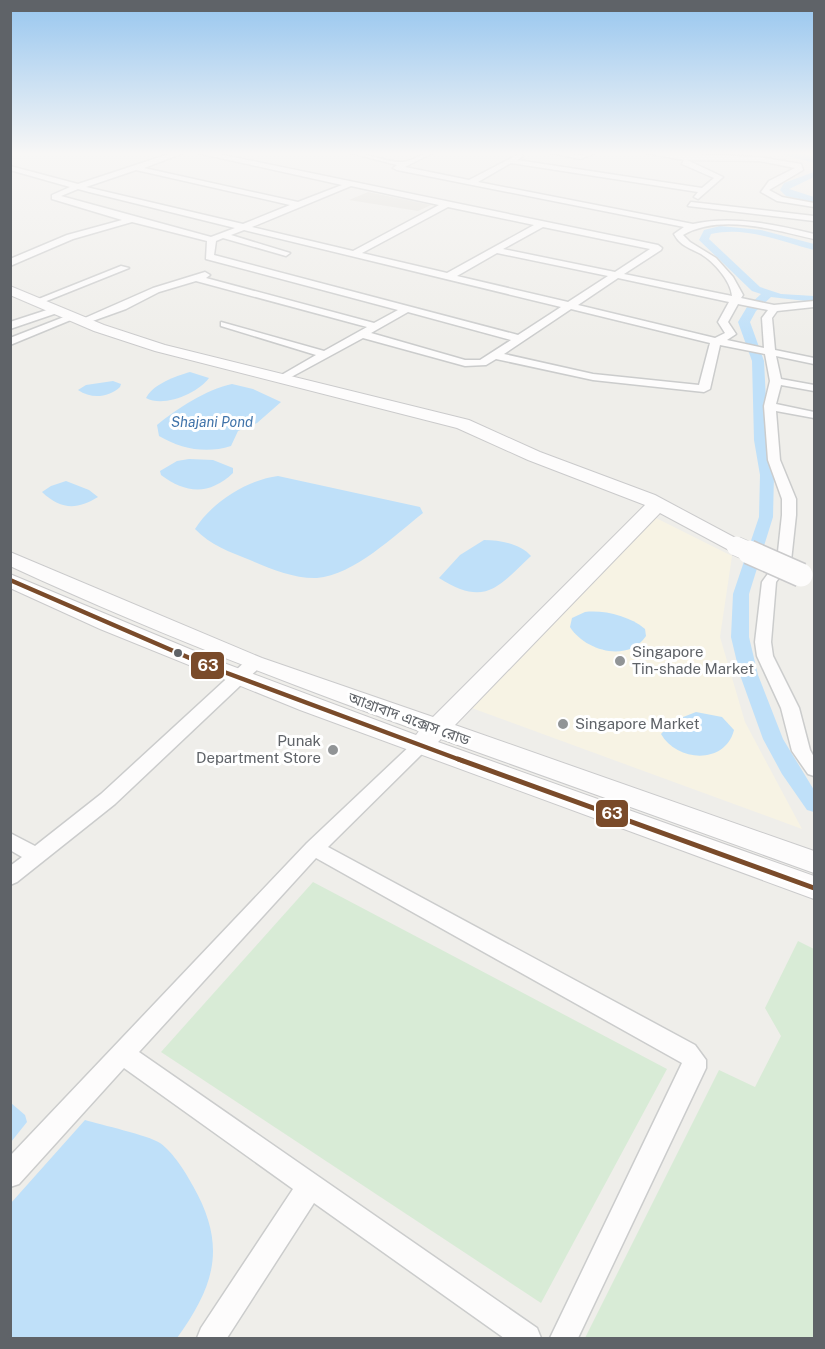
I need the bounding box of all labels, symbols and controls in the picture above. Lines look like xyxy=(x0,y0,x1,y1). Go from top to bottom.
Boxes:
water label: Shajani Pond xyxy=(171,414,253,430)
place label: Singapore Tin-shade Market xyxy=(632,643,754,677)
unlabelled marker xyxy=(172,647,184,659)
line badge: 63 xyxy=(190,651,225,680)
marker: Singapore Tin-shade Market xyxy=(613,654,627,668)
text: 63 xyxy=(197,656,219,675)
street label: আগ্রাবাদ এক্সেস রোড xyxy=(345,688,473,749)
place label: Singapore Market xyxy=(575,715,700,732)
marker: Singapore Market xyxy=(556,717,570,731)
place label: Punak Department Store xyxy=(196,732,321,766)
marker: Punak Department Store xyxy=(326,743,340,757)
line badge: 63 xyxy=(595,799,629,828)
text: 63 xyxy=(601,804,623,823)

